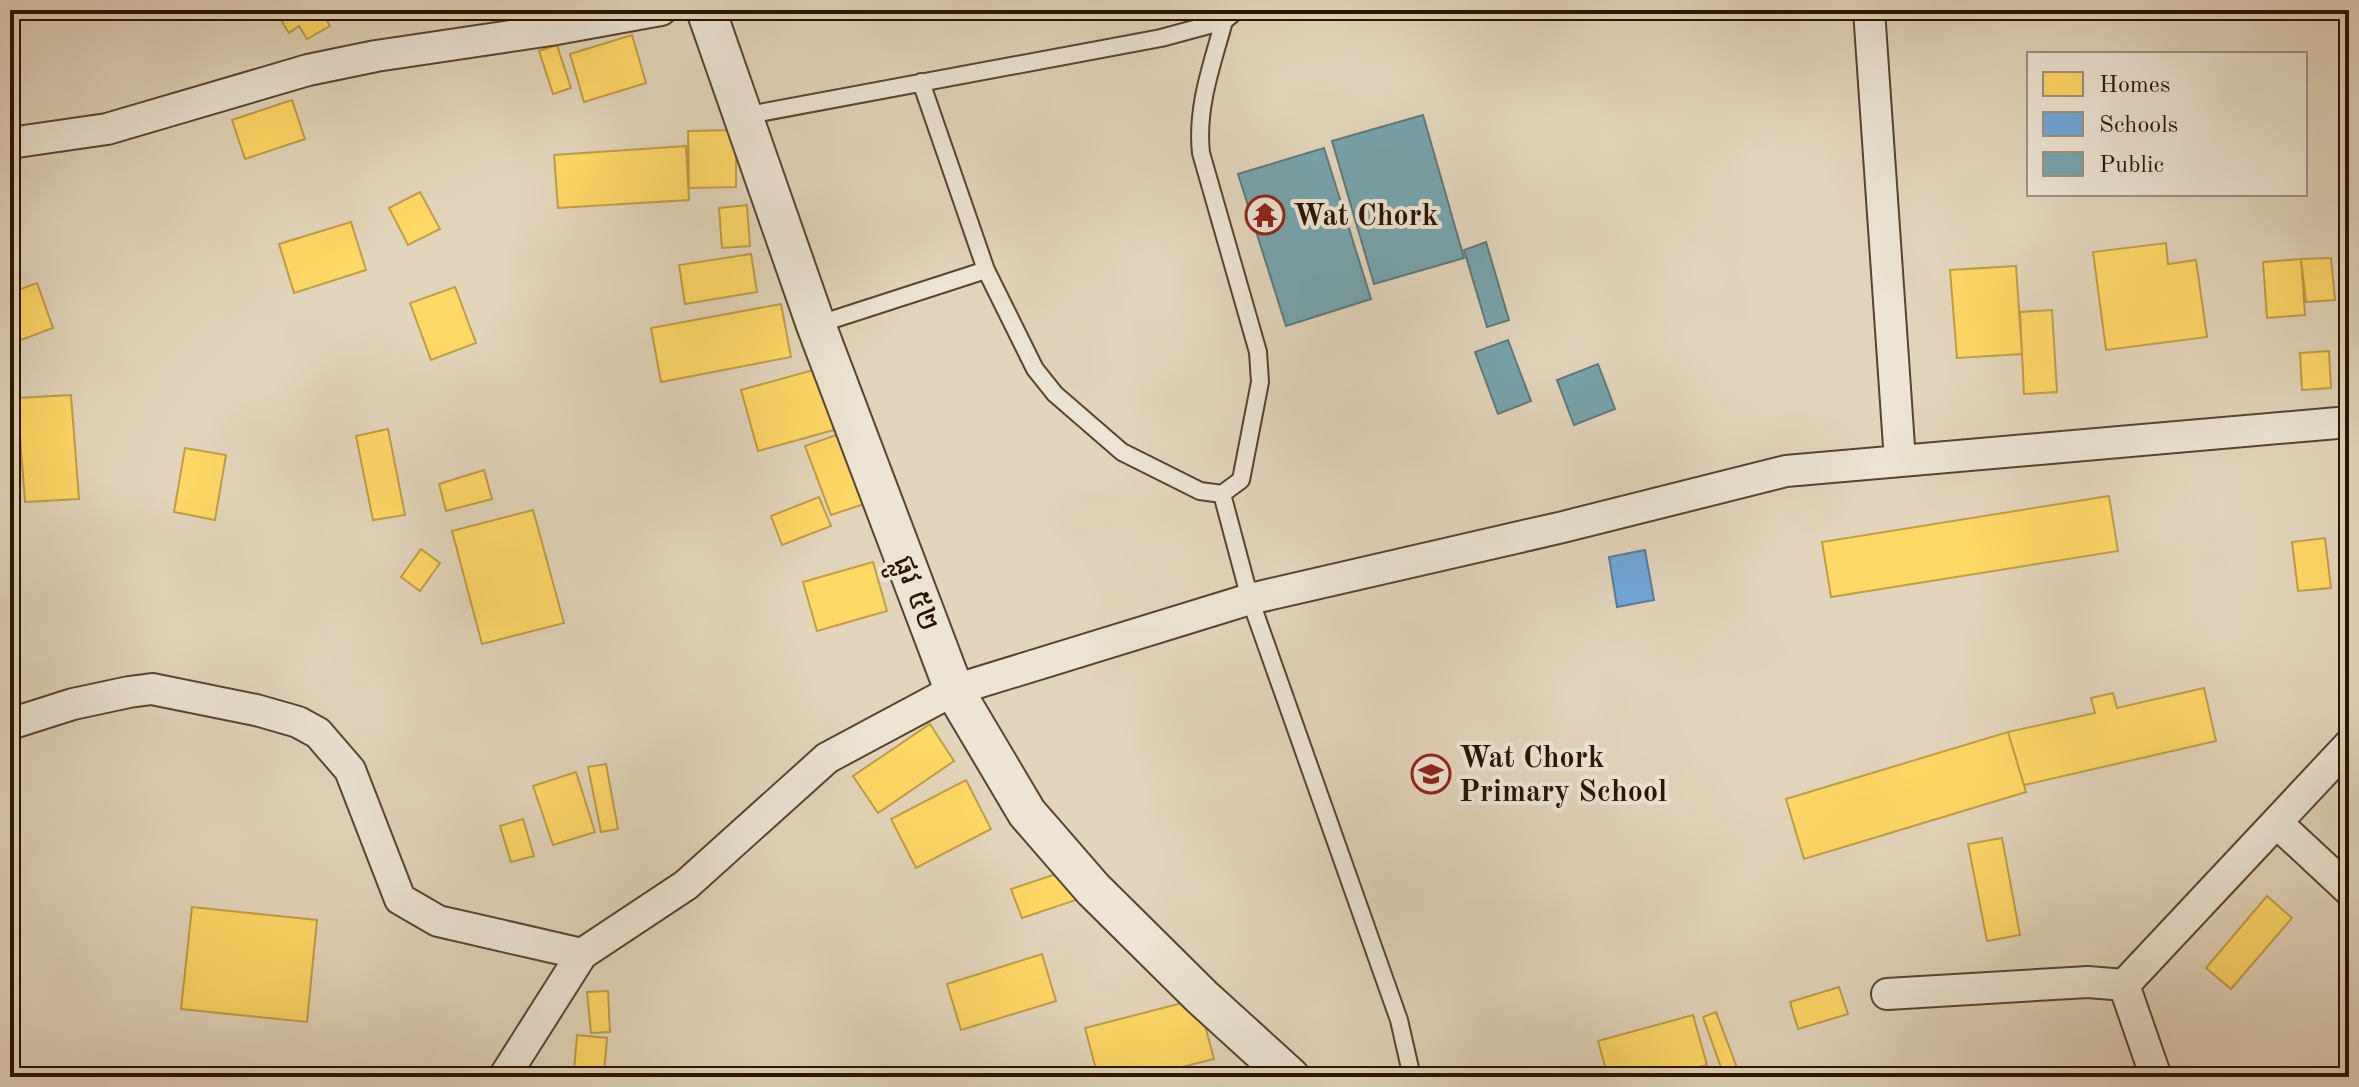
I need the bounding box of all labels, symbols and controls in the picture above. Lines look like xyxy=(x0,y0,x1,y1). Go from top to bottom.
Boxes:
legend xyxy=(2027,52,2307,196)
text: Homes xyxy=(2099,74,2170,98)
text: Schools xyxy=(2099,114,2178,138)
text: Public xyxy=(2099,154,2164,178)
temple icon: Wat Chork xyxy=(1244,194,1286,236)
place label: Wat Chork xyxy=(1293,202,1439,232)
street label: ផ្លូវ ៥២ xyxy=(879,552,943,639)
place label: Wat Chork Primary School xyxy=(1459,744,1667,808)
school or university icon: Wat Chork Primary School xyxy=(1410,753,1452,795)

